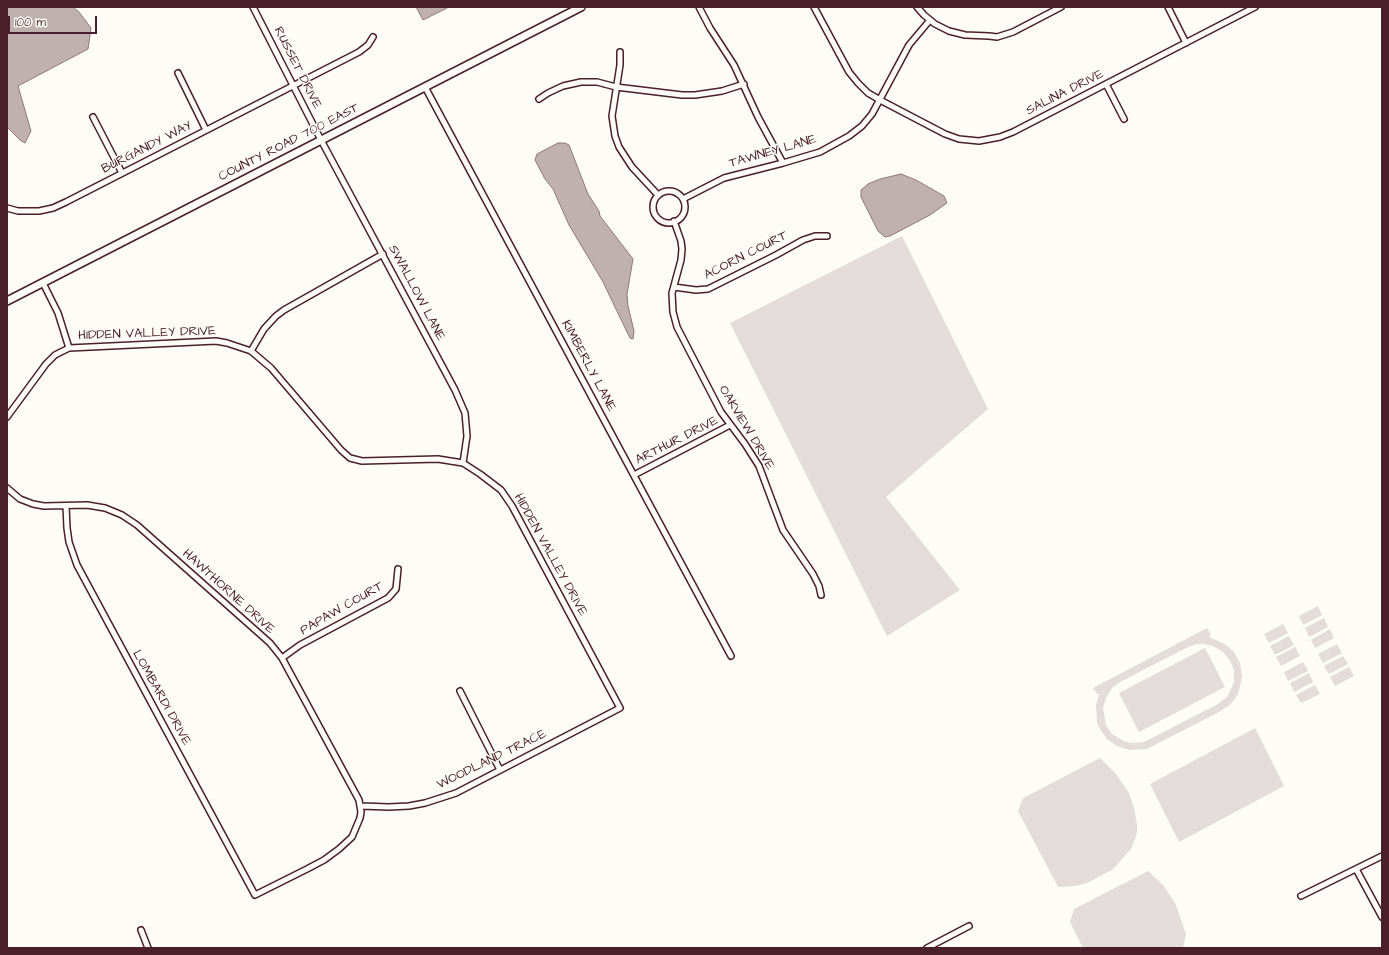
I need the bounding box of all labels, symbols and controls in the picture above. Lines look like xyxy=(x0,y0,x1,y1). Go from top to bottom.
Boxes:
scale bar xyxy=(10,8,99,34)
text: 100 m xyxy=(15,14,46,31)
street label: RUSSET DRIVE xyxy=(270,24,324,112)
street label: SALINA DRIVE xyxy=(1024,67,1106,119)
street label: COUNTY ROAD 700 EAST xyxy=(216,101,362,185)
street label: BURGANDY WAY xyxy=(99,118,195,178)
street label: TAWNEY LANE xyxy=(728,132,818,172)
street label: ACORN COURT xyxy=(702,228,790,284)
street label: SWALLOW LANE xyxy=(384,242,448,344)
street label: KIMBERLY LANE xyxy=(557,318,619,414)
street label: HIDDEN VALLEY DRIVE xyxy=(78,324,216,344)
street label: OAKVIEW DRIVE xyxy=(715,383,777,473)
street label: ARTHUR DRIVE xyxy=(633,413,721,469)
street label: HIDDEN VALLEY DRIVE xyxy=(510,491,590,619)
street label: HAWTHORNE DRIVE xyxy=(179,546,277,638)
street label: PAPAW COURT xyxy=(298,579,386,639)
street label: LOMBARDI DRIVE xyxy=(128,648,194,748)
street label: WOODLAND TRACE xyxy=(435,727,549,793)

